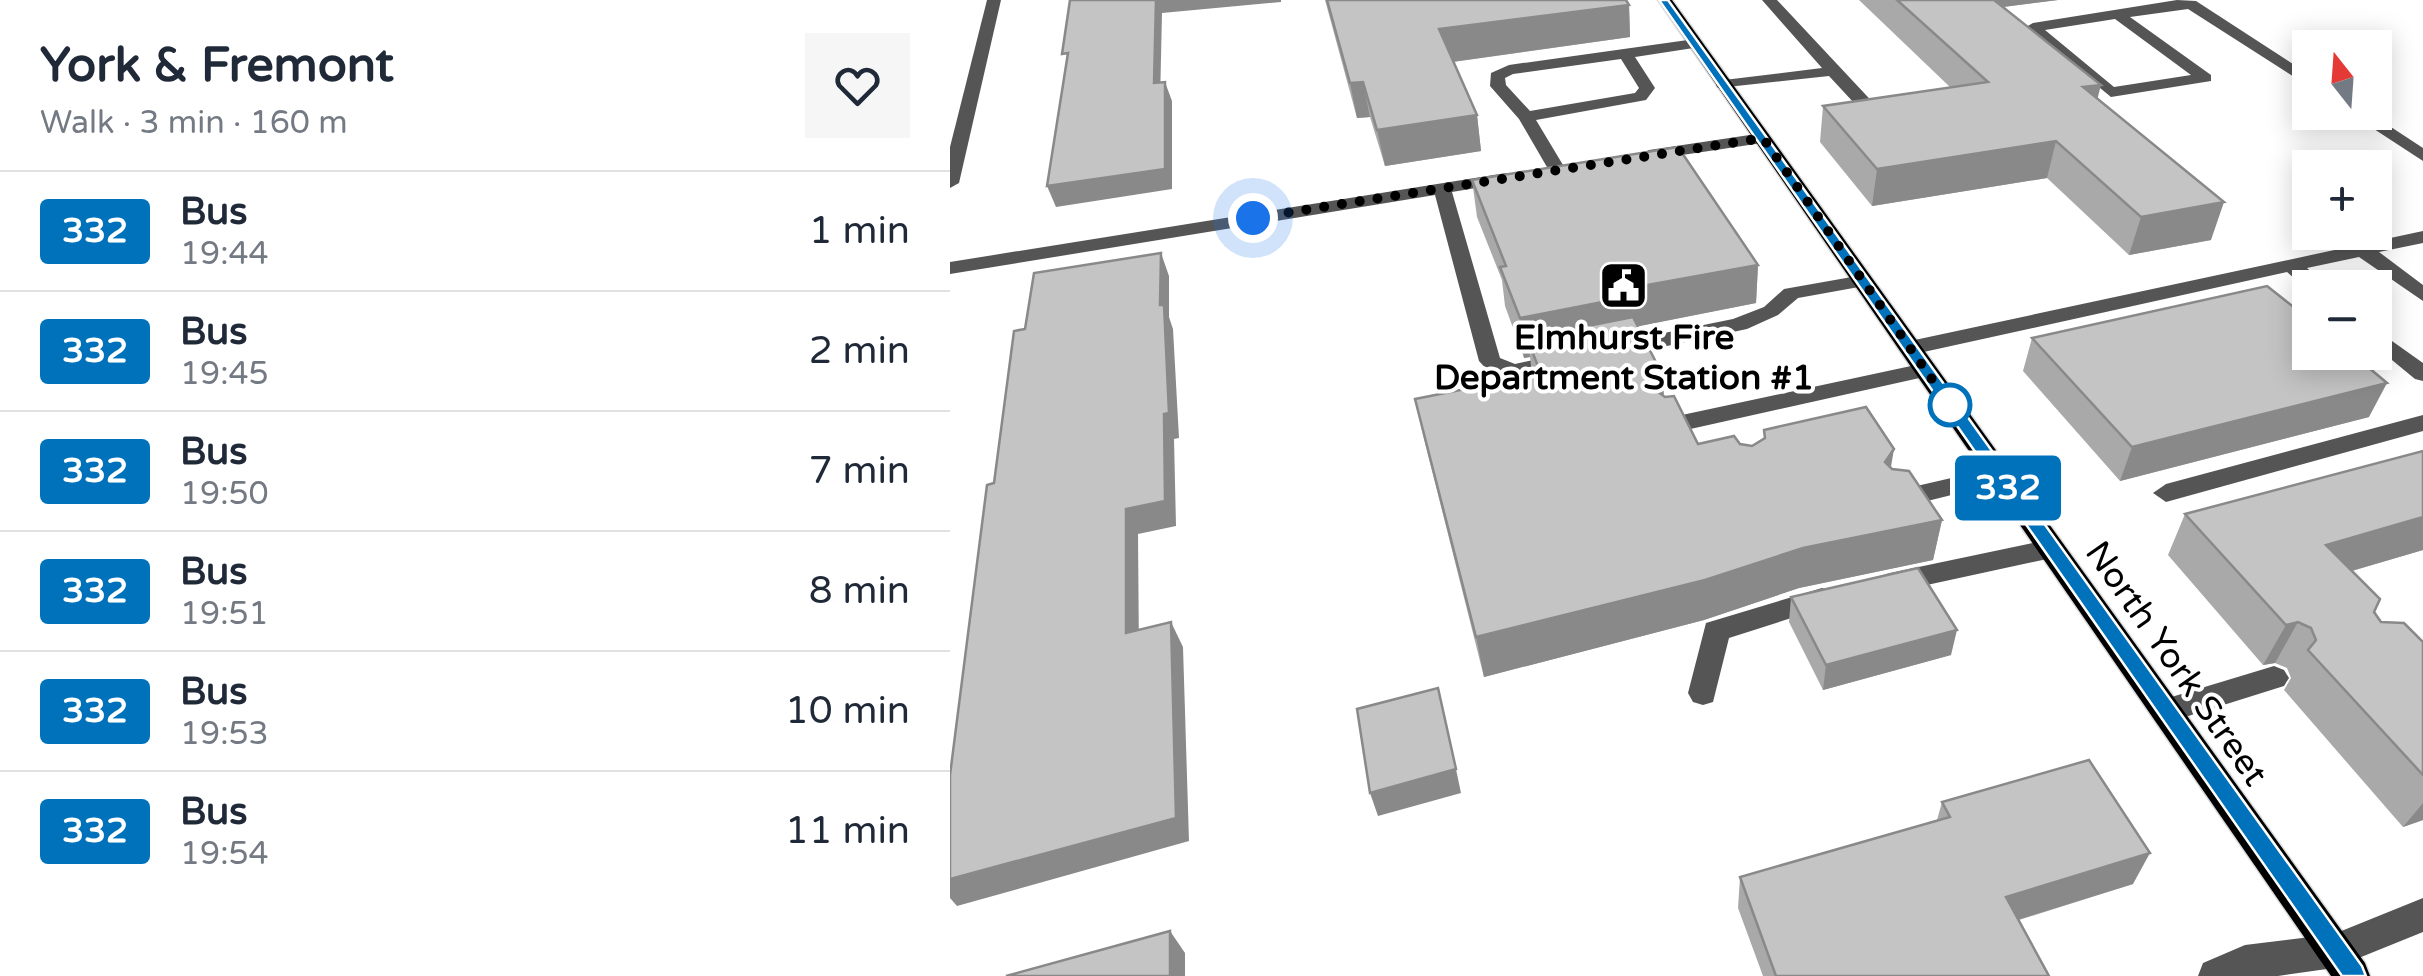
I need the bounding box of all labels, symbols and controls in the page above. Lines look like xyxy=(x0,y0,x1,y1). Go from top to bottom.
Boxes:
north arrow xyxy=(2292,30,2392,130)
map controls xyxy=(2292,30,2392,370)
button: heart xyxy=(805,33,910,138)
text: York & Fremont xyxy=(40,37,394,95)
text: Walk · 3 min · 160 m xyxy=(40,104,348,142)
button: + xyxy=(2292,150,2392,250)
text: Bus xyxy=(180,189,247,235)
your location xyxy=(1228,193,1278,243)
text: 1 min xyxy=(809,208,910,254)
text: 332 xyxy=(62,210,128,252)
text: 19:44 xyxy=(180,235,269,273)
public building icon: Elmhurst Fire Department Station #1 xyxy=(1598,259,1650,311)
button: − xyxy=(2292,270,2392,370)
text: Bus xyxy=(180,309,247,355)
place label: Elmhurst Fire Department Station #1 xyxy=(1434,317,1814,399)
text: 2 min xyxy=(809,328,910,374)
text: 332 xyxy=(62,330,128,372)
text: 19:45 xyxy=(180,355,269,393)
unlabelled marker xyxy=(1929,384,1971,426)
text: Bus xyxy=(180,429,247,475)
text: 7 min xyxy=(809,448,910,494)
text: 332 xyxy=(62,450,128,492)
line badge: 332 xyxy=(1950,456,2066,520)
text: 332 xyxy=(1975,467,2041,509)
text: 19:50 xyxy=(180,475,269,513)
street label: North York Street xyxy=(2076,533,2276,794)
text: Bus xyxy=(180,549,247,595)
text: 8 min xyxy=(809,568,910,614)
text: 332 xyxy=(62,570,128,612)
text: 19:51 xyxy=(180,595,269,633)
text: Bus xyxy=(180,669,247,715)
text: 10 min xyxy=(785,688,910,734)
text: 332 xyxy=(62,690,128,732)
text: 19:53 xyxy=(180,715,269,753)
text: Bus xyxy=(180,789,247,835)
text: 11 min xyxy=(785,808,910,854)
text: 332 xyxy=(62,810,128,852)
text: 19:54 xyxy=(180,835,269,873)

